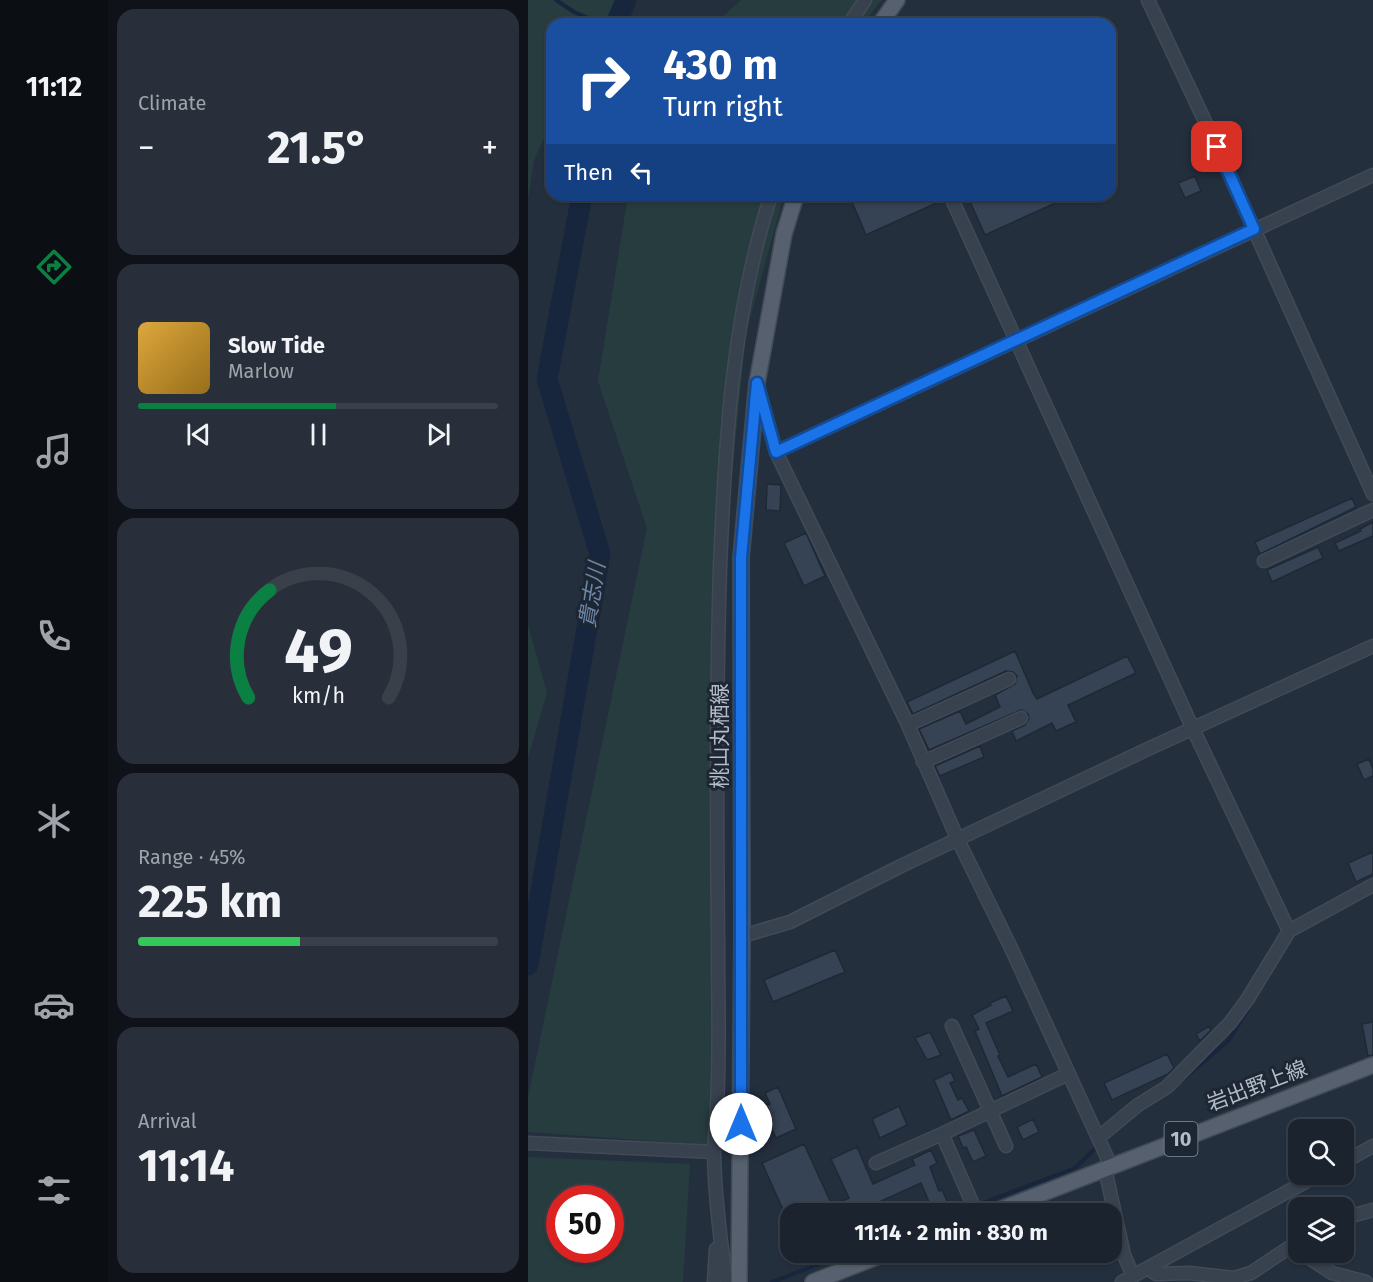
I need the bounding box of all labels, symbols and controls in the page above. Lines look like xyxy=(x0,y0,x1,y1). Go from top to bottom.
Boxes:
text: 430 m xyxy=(663,40,778,90)
icon: right xyxy=(564,42,642,120)
text: 11:12 xyxy=(26,71,82,103)
text: Climate xyxy=(138,91,206,115)
text: Turn right xyxy=(663,91,783,123)
text: 21.5° xyxy=(267,121,369,175)
pin xyxy=(1191,121,1242,172)
text: − xyxy=(138,128,155,168)
text: + xyxy=(482,128,498,168)
icon: arrive xyxy=(1200,130,1233,163)
icon: left xyxy=(625,156,658,189)
text: Then xyxy=(564,159,613,186)
icon: directions xyxy=(33,246,75,288)
text: Slow Tide xyxy=(228,332,325,359)
text: Marlow xyxy=(228,359,294,383)
icon: previous xyxy=(182,418,215,451)
icon: pause xyxy=(302,418,335,451)
icon: next xyxy=(422,418,455,451)
icon: music xyxy=(33,430,75,472)
water label: 貴志川 xyxy=(574,558,611,630)
text: 49 xyxy=(284,614,352,689)
icon: phone xyxy=(33,615,75,657)
text: km/h xyxy=(291,683,345,709)
street label: 桃山丸栖線 xyxy=(707,684,733,789)
icon: climate xyxy=(33,800,75,842)
text: Range · 45% xyxy=(138,845,245,869)
text: 225 km xyxy=(138,875,282,929)
icon: car xyxy=(33,984,75,1026)
street label: 岩出野上線 xyxy=(1203,1055,1311,1117)
position arrow xyxy=(709,1092,773,1156)
text: Arrival xyxy=(138,1109,197,1133)
map controls xyxy=(1288,1119,1354,1263)
button: search xyxy=(1288,1119,1354,1185)
road number: 10 xyxy=(1164,1122,1198,1156)
text: 11:14 xyxy=(138,1139,235,1193)
icon: filters xyxy=(33,1169,75,1211)
speed limit sign: 50 xyxy=(546,1185,624,1263)
button: layers xyxy=(1288,1197,1354,1263)
text: 11:14 · 2 min · 830 m xyxy=(854,1219,1048,1246)

